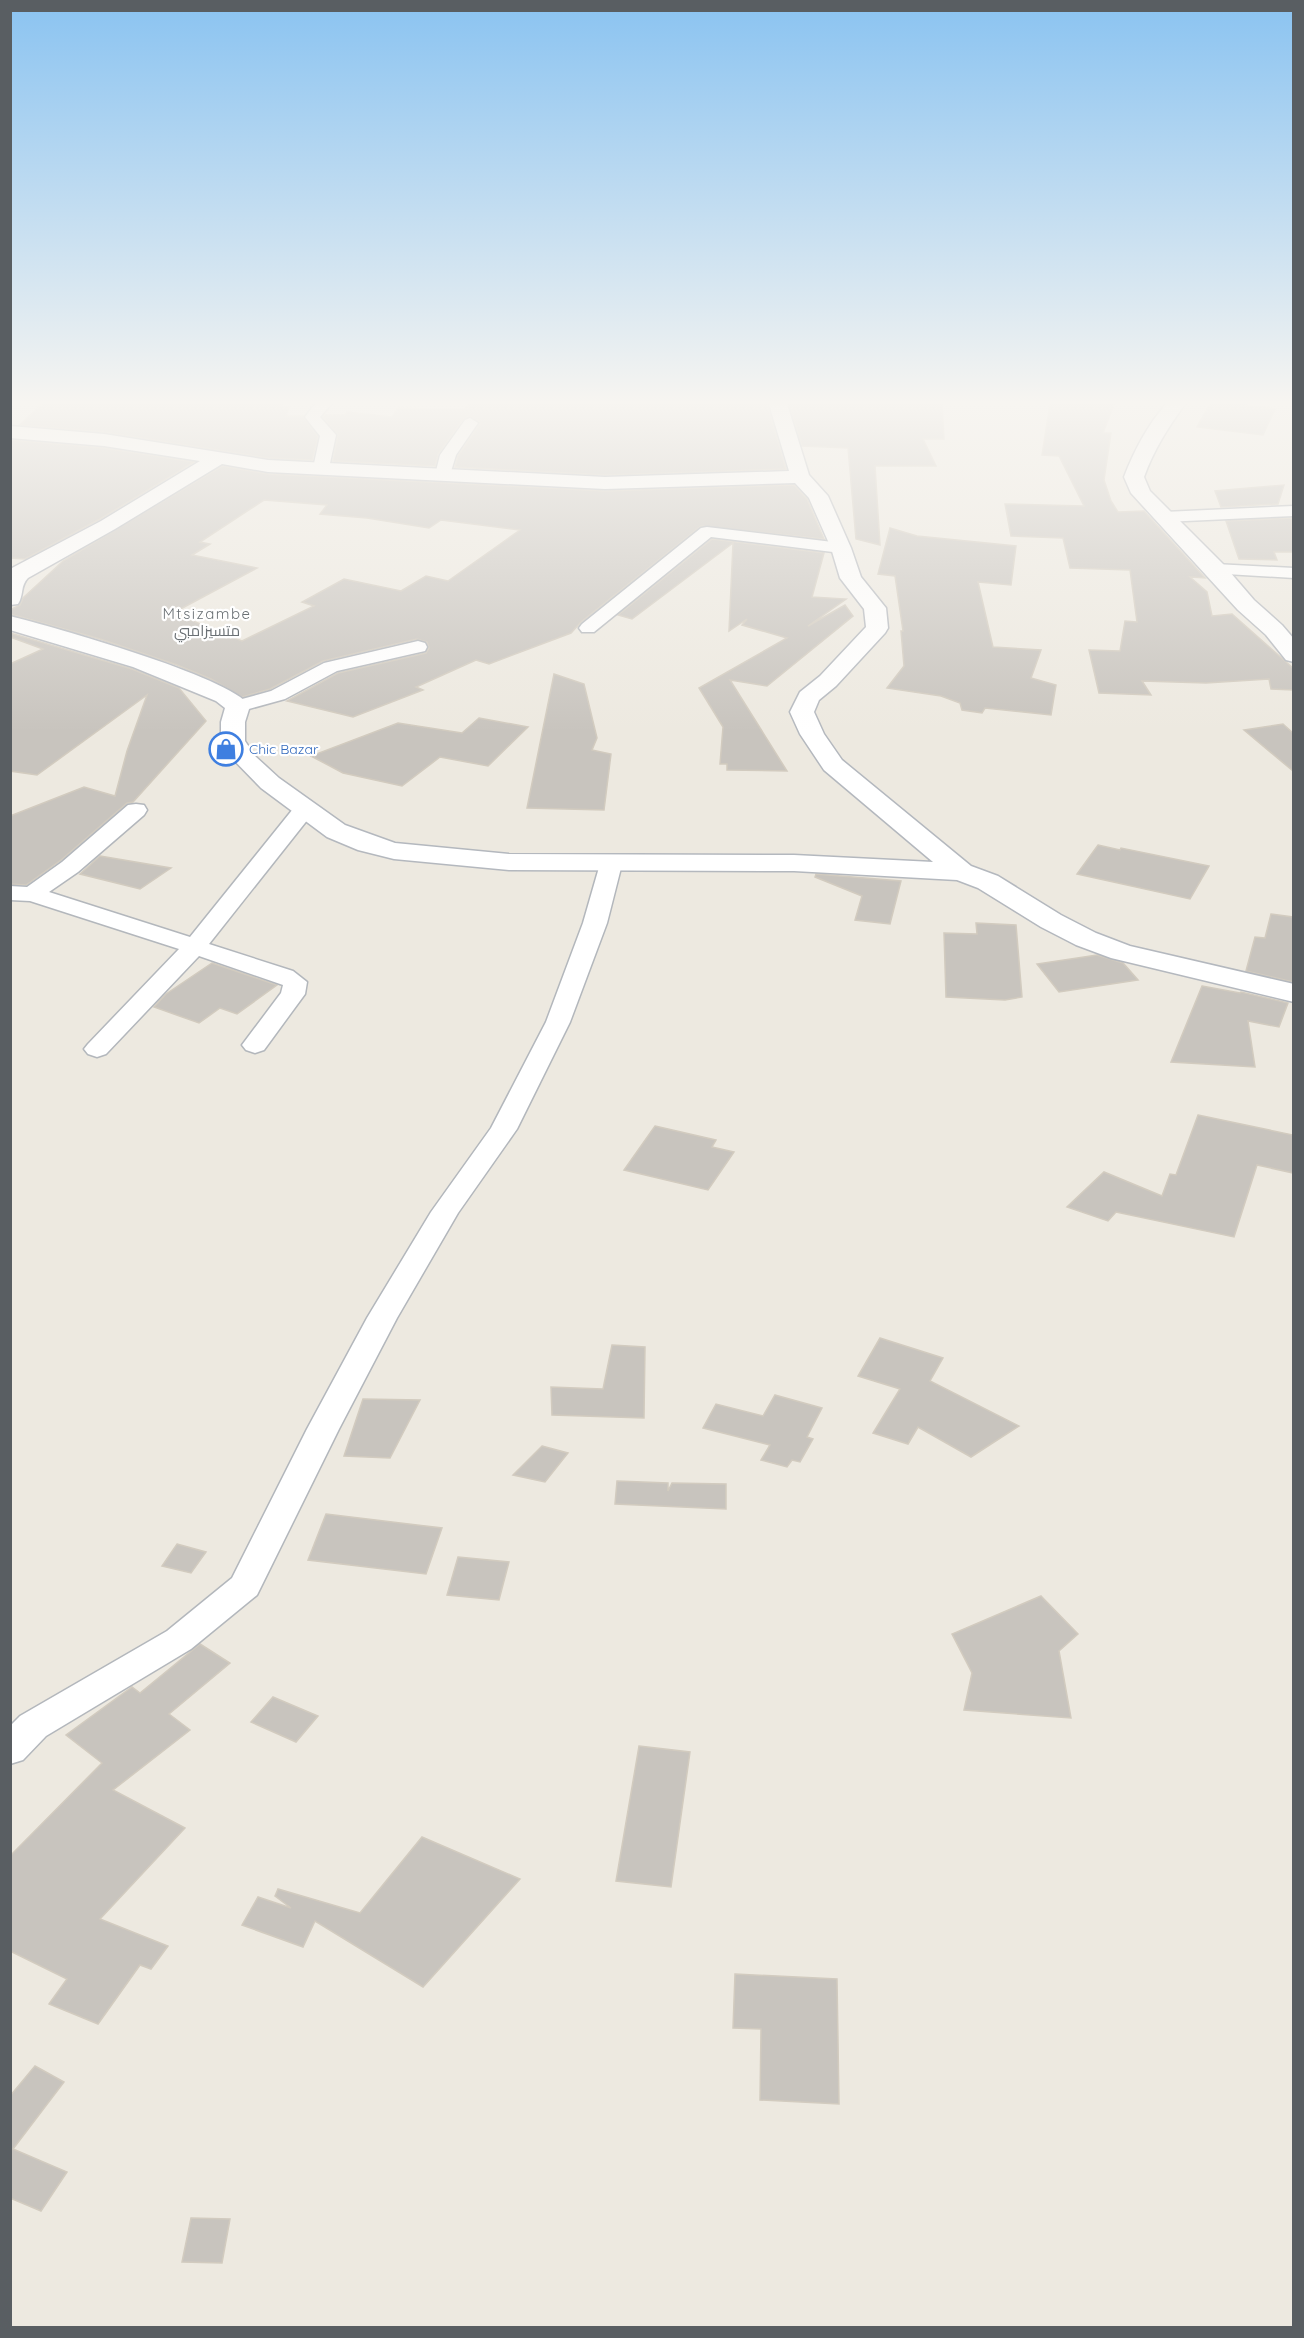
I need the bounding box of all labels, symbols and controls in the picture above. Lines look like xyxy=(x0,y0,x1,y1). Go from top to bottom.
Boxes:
district label: Mtsizambe متسيزامبي xyxy=(162,604,252,643)
shop icon: Chic Bazar xyxy=(208,731,244,767)
place label: Chic Bazar xyxy=(249,740,319,758)

